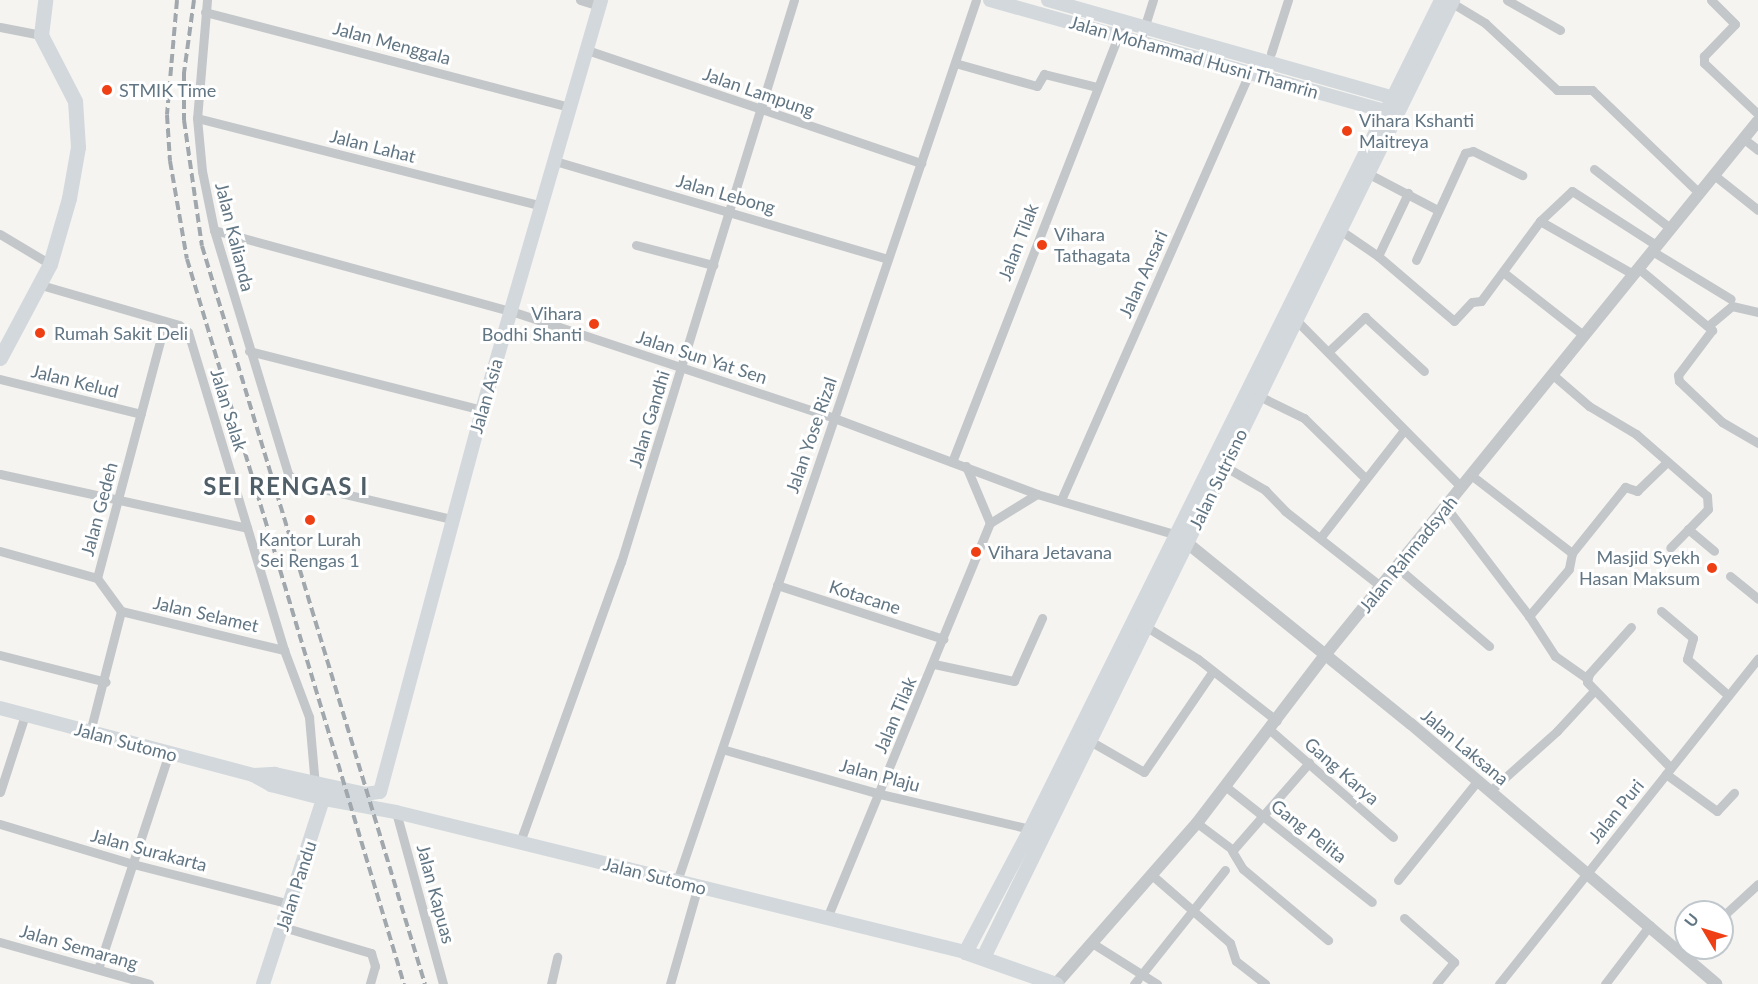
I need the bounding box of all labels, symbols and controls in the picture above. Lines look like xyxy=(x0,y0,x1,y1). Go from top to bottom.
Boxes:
street label: Jalan Mohammad Husni Thamrin xyxy=(1067,11,1321,103)
street label: Jalan Menggala xyxy=(331,17,453,69)
street label: Jalan Lampung xyxy=(700,63,818,121)
place label: STMIK Time xyxy=(119,79,217,101)
marker: STMIK Time xyxy=(100,83,114,97)
place label: Vihara Kshanti Maitreya xyxy=(1359,110,1474,152)
marker: Vihara Kshanti Maitreya xyxy=(1340,124,1354,138)
street label: Jalan Lahat xyxy=(328,125,418,167)
street label: Jalan Lebong xyxy=(674,170,778,218)
street label: Jalan Kalianda xyxy=(211,180,259,294)
street label: Jalan Tilak xyxy=(993,200,1043,284)
place label: Vihara Tathagata xyxy=(1054,224,1130,266)
street label: Jalan Ansari xyxy=(1114,227,1172,321)
marker: Vihara Tathagata xyxy=(1035,238,1049,252)
place label: Vihara Bodhi Shanti xyxy=(482,303,582,346)
marker: Vihara Bodhi Shanti xyxy=(587,317,601,331)
place label: Rumah Sakit Deli xyxy=(54,322,188,344)
marker: Rumah Sakit Deli xyxy=(31,324,49,342)
street label: Jalan Sun Yat Sen xyxy=(634,326,770,388)
street label: Jalan Asia xyxy=(465,356,507,436)
street label: Jalan Kelud xyxy=(29,360,121,402)
street label: Jalan Salak xyxy=(206,366,252,454)
street label: Jalan Gandhi xyxy=(624,368,674,470)
street label: Jalan Yose Rizal xyxy=(781,374,841,496)
street label: Jalan Sutrisno xyxy=(1184,425,1252,533)
street label: Jalan Gedeh xyxy=(76,460,122,558)
district label: SEI RENGAS I xyxy=(203,472,369,500)
street label: Jalan Rahmadsyah xyxy=(1354,491,1462,617)
marker: Kantor Lurah Sei Rengas 1 xyxy=(303,513,317,527)
place label: Kantor Lurah Sei Rengas 1 xyxy=(259,529,361,572)
place label: Vihara Jetavana xyxy=(988,541,1112,563)
marker: Vihara Jetavana xyxy=(969,545,983,559)
place label: Masjid Syekh Hasan Maksum xyxy=(1579,547,1700,590)
marker: Masjid Syekh Hasan Maksum xyxy=(1705,561,1719,575)
street label: Kotacane xyxy=(827,575,903,619)
street label: Jalan Selamet xyxy=(151,591,261,637)
street label: Jalan Tilak xyxy=(869,673,921,757)
street label: Jalan Laksana xyxy=(1417,704,1513,790)
street label: Jalan Sutomo xyxy=(72,718,180,766)
street label: Gang Karya xyxy=(1300,733,1384,809)
street label: Jalan Plaju xyxy=(837,754,923,796)
street label: Jalan Puri xyxy=(1584,775,1648,847)
street label: Gang Pelita xyxy=(1267,795,1351,867)
street label: Jalan Surakarta xyxy=(89,824,209,876)
street label: Jalan Pandu xyxy=(271,838,321,934)
street label: Jalan Kapuas xyxy=(412,842,460,946)
street label: Jalan Sutomo xyxy=(601,853,709,899)
north arrow xyxy=(1674,900,1734,960)
text: U xyxy=(1680,909,1702,930)
street label: Jalan Semarang xyxy=(18,920,140,974)

